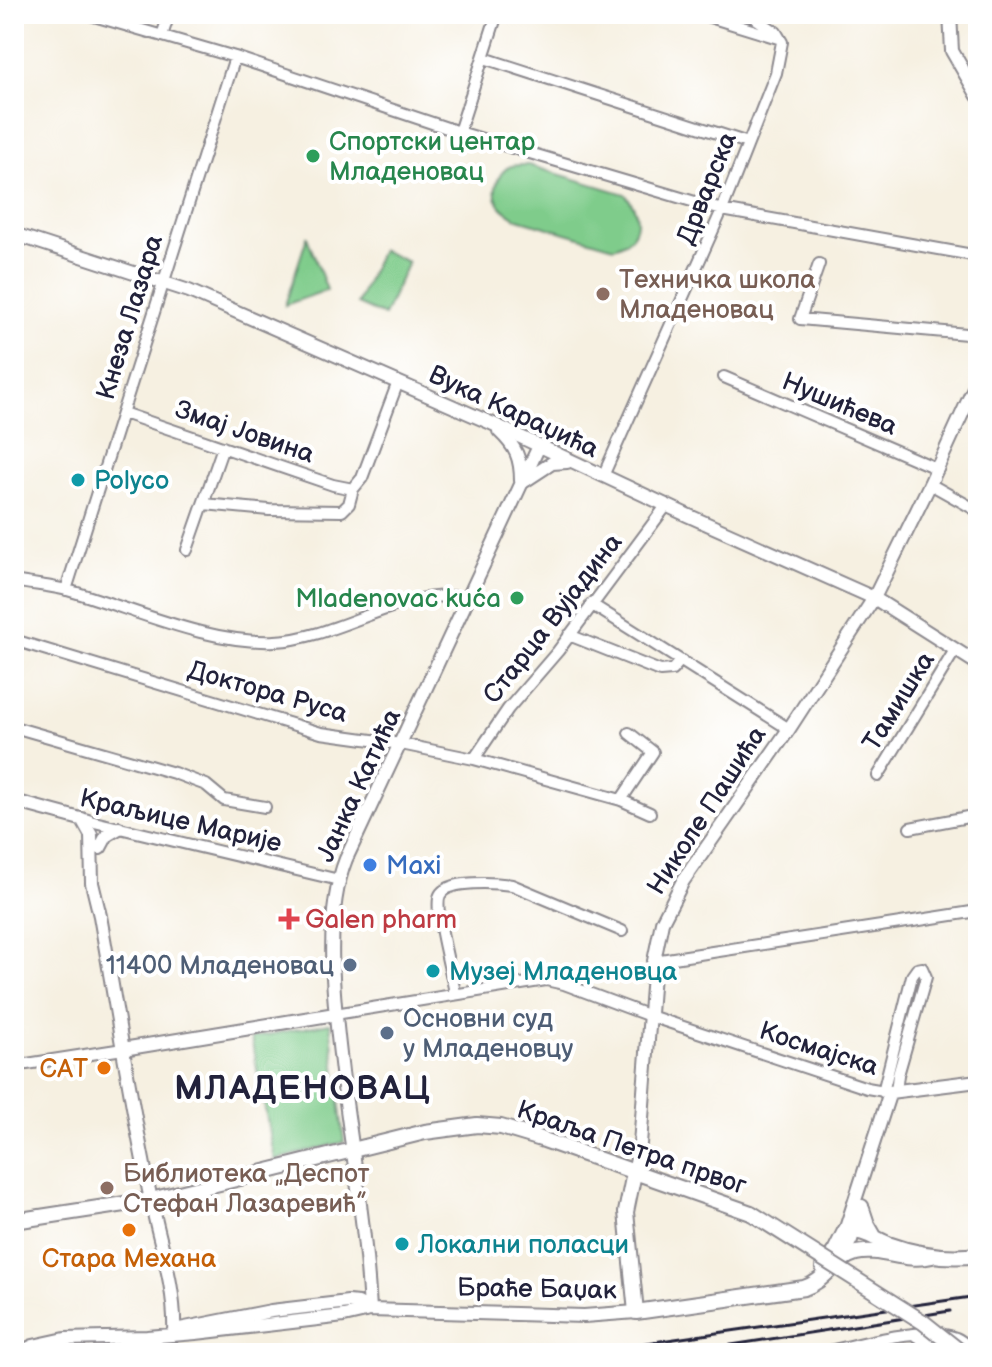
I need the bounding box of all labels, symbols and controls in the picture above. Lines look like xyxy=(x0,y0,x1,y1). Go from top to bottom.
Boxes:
place label: Спортски центар Младеновац xyxy=(329,127,536,188)
street label: Дрварска xyxy=(671,128,744,249)
marker: Спортски центар Младеновац xyxy=(304,147,322,165)
street label: Кнеза Лазара xyxy=(91,231,170,404)
place label: Техничка школа Младеновац xyxy=(619,265,816,326)
marker: Техничка школа Младеновац xyxy=(594,285,612,303)
street label: Вука Караџића xyxy=(424,360,603,465)
street label: Нушићева xyxy=(777,366,902,443)
street label: Змај Јовина xyxy=(171,394,318,471)
place label: Polyco xyxy=(94,466,170,497)
marker: Polyco xyxy=(69,471,87,489)
street label: Старца Вујадина xyxy=(477,528,629,710)
place label: Mladenovac kuća xyxy=(295,584,501,615)
marker: Mladenovac kuća xyxy=(508,589,526,607)
street label: Тамишка xyxy=(857,647,942,757)
street label: Доктора Руса xyxy=(184,655,351,730)
street label: Јанка Катића xyxy=(310,704,408,867)
street label: Николе Пашића xyxy=(641,721,773,901)
street label: Краљице Марије xyxy=(77,783,285,860)
place label: Maxi xyxy=(386,851,441,882)
marker: Maxi xyxy=(361,856,379,874)
place label: Galen pharm xyxy=(305,905,457,936)
marker: Galen pharm xyxy=(280,910,298,928)
place label: 11400 Младеновац xyxy=(106,951,334,982)
marker: 11400 Младеновац xyxy=(341,956,359,974)
place label: Музеј Младеновца xyxy=(449,957,677,988)
marker: Музеј Младеновца xyxy=(424,962,442,980)
place label: Основни суд у Младеновцу xyxy=(403,1004,573,1065)
street label: Космајска xyxy=(755,1016,882,1083)
marker: Основни суд у Младеновцу xyxy=(378,1024,396,1042)
place label: САТ xyxy=(40,1054,88,1085)
marker: САТ xyxy=(95,1059,113,1077)
district label: МЛАДЕНОВАЦ xyxy=(174,1068,432,1109)
street label: Краља Петра првог xyxy=(513,1095,750,1202)
place label: Библиотека „Деспот Стефан Лазаревић” xyxy=(123,1159,370,1220)
marker: Библиотека „Деспот Стефан Лазаревић” xyxy=(98,1179,116,1197)
marker: Стара Механа xyxy=(120,1221,138,1239)
place label: Локални поласци xyxy=(417,1230,629,1261)
marker: Локални поласци xyxy=(393,1235,411,1253)
place label: Стара Механа xyxy=(42,1244,216,1275)
street label: Браће Баџак xyxy=(457,1273,617,1306)

